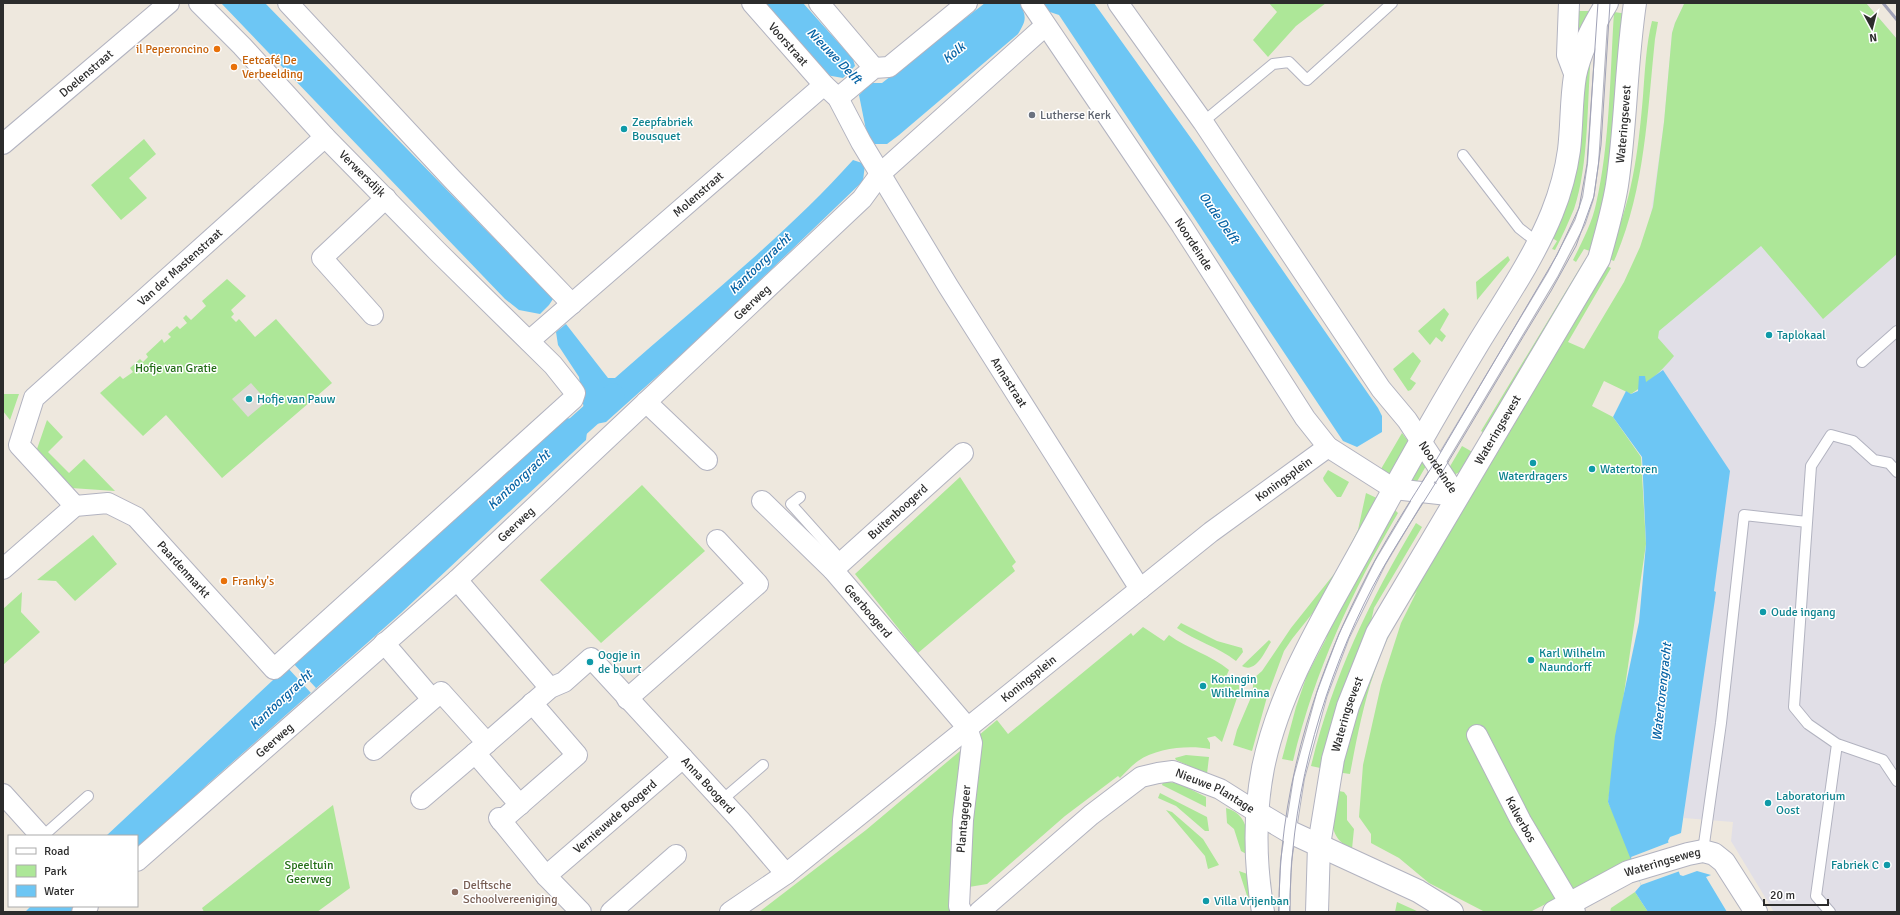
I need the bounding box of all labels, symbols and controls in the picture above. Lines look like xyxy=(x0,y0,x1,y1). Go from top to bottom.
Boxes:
north arrow xyxy=(1852,8,1892,48)
street label: Voorstraat xyxy=(765,19,812,69)
water label: Nieuwe Delft xyxy=(803,25,866,88)
text: N xyxy=(1869,31,1878,44)
water label: Kolk xyxy=(939,38,970,67)
place label: il Peperoncino xyxy=(136,42,209,57)
marker: il Peperoncino xyxy=(212,44,222,54)
street label: Doelenstraat xyxy=(56,46,116,101)
place label: Eetcafé De Verbeelding xyxy=(242,53,303,82)
marker: Eetcafé De Verbeelding xyxy=(229,62,239,72)
street label: Wateringsevest xyxy=(1612,85,1634,164)
place label: Lutherse Kerk xyxy=(1040,108,1111,123)
marker: Lutherse Kerk xyxy=(1027,110,1037,120)
place label: Zeepfabriek Bousquet xyxy=(632,115,693,144)
marker: Zeepfabriek Bousquet xyxy=(619,124,629,134)
street label: Verwersdijk xyxy=(335,147,389,201)
street label: Molenstraat xyxy=(670,168,727,220)
water label: Oude Delft xyxy=(1196,189,1243,248)
street label: Noordeinde xyxy=(1171,215,1216,273)
street label: Van der Mastenstraat xyxy=(134,225,225,309)
water label: Kantoorgracht xyxy=(726,229,795,298)
street label: Geerweg xyxy=(730,281,774,323)
place label: Taplokaal xyxy=(1777,328,1826,343)
marker: Taplokaal xyxy=(1764,330,1774,340)
street label: Annastraat xyxy=(987,354,1030,410)
park label: Hofje van Gratie xyxy=(135,361,217,376)
place label: Hofje van Pauw xyxy=(257,392,336,407)
street label: Wateringsevest xyxy=(1471,392,1524,467)
marker: Hofje van Pauw xyxy=(244,394,254,404)
street label: Noordeinde xyxy=(1415,438,1461,496)
water label: Kantoorgracht xyxy=(484,446,555,513)
street label: Koningsplein xyxy=(1252,454,1315,505)
marker: Waterdragers xyxy=(1528,458,1538,468)
place label: Watertoren xyxy=(1600,462,1658,477)
marker: Watertoren xyxy=(1587,464,1597,474)
place label: Waterdragers xyxy=(1499,469,1567,484)
street label: Buitenboogerd xyxy=(865,481,931,543)
street label: Geerweg xyxy=(494,503,538,545)
street label: Paardenmarkt xyxy=(154,538,214,601)
place label: Franky's xyxy=(232,574,274,589)
marker: Franky's xyxy=(219,576,229,586)
street label: Geerboogerd xyxy=(841,581,895,641)
place label: Oude ingang xyxy=(1771,605,1836,620)
marker: Oude ingang xyxy=(1758,607,1768,617)
water label: Watertorengracht xyxy=(1649,641,1675,742)
place label: Karl Wilhelm Naundorff xyxy=(1539,646,1605,675)
place label: Oogje in de buurt xyxy=(598,648,641,677)
street label: Koningsplein xyxy=(998,652,1059,706)
marker: Karl Wilhelm Naundorff xyxy=(1526,655,1536,665)
marker: Oogje in de buurt xyxy=(585,657,595,667)
water label: Kantoorgracht xyxy=(246,666,317,733)
place label: Koningin Wilhelmina xyxy=(1211,672,1269,701)
street label: Wateringsevest xyxy=(1328,674,1366,754)
marker: Koningin Wilhelmina xyxy=(1198,681,1208,691)
street label: Geerweg xyxy=(253,720,296,761)
street label: Anna Boogerd xyxy=(678,754,738,817)
street label: Nieuwe Plantage xyxy=(1173,765,1257,816)
street label: Vernieuwde Boogerd xyxy=(570,776,660,857)
street label: Plantagegeer xyxy=(954,784,974,854)
place label: Laboratorium Oost xyxy=(1776,789,1845,818)
street label: Kalverbos xyxy=(1502,794,1539,845)
marker: Laboratorium Oost xyxy=(1763,798,1773,808)
legend xyxy=(8,835,138,907)
text: Road xyxy=(44,844,70,859)
street label: Wateringseweg xyxy=(1623,844,1702,880)
park label: Speeltuin Geerweg xyxy=(285,858,333,887)
place label: Fabriek C xyxy=(1831,858,1879,873)
marker: Fabriek C xyxy=(1882,860,1892,870)
text: Park xyxy=(44,864,67,879)
place label: Delftsche Schoolvereeniging xyxy=(463,878,557,907)
scale bar xyxy=(1764,881,1828,907)
text: Water xyxy=(44,884,75,899)
marker: Delftsche Schoolvereeniging xyxy=(450,887,460,897)
text: 20 m xyxy=(1770,888,1795,903)
place label: Villa Vrijenban xyxy=(1214,894,1289,909)
marker: Villa Vrijenban xyxy=(1201,896,1211,906)

